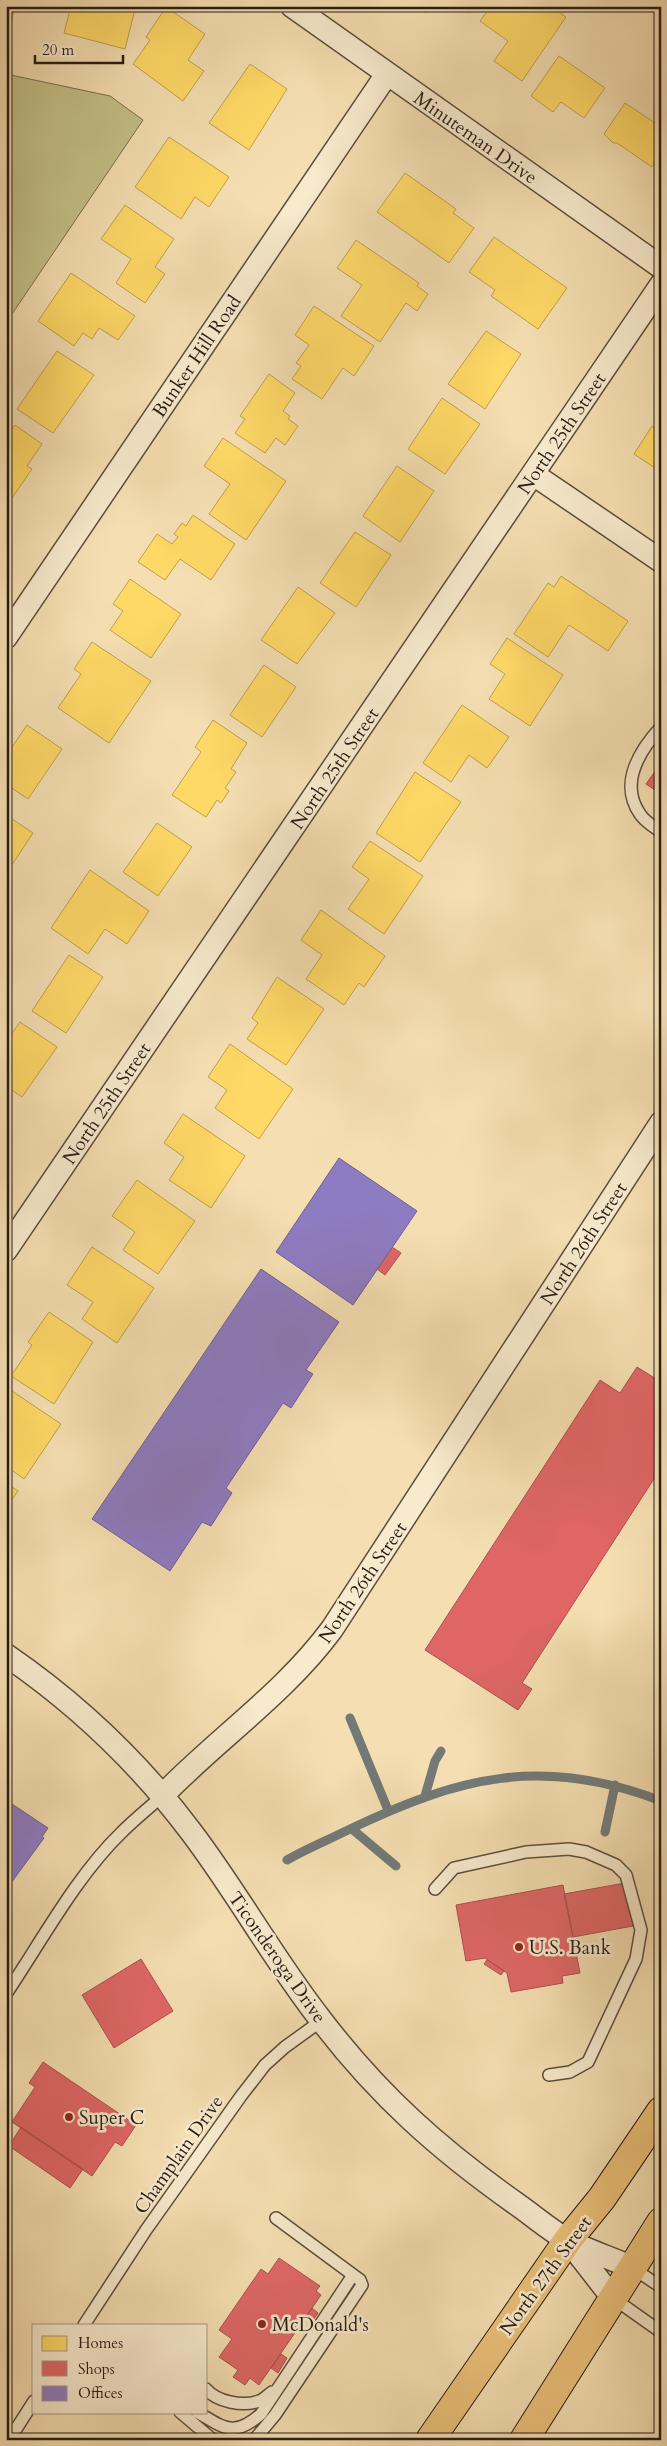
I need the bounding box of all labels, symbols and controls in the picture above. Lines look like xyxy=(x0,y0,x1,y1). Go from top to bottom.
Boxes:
scale bar xyxy=(35,32,122,64)
text: 20 m xyxy=(42,40,74,60)
street label: Minuteman Drive xyxy=(408,86,542,190)
street label: Bunker Hill Road xyxy=(146,290,248,423)
street label: North 25th Street xyxy=(511,368,612,500)
street label: North 25th Street xyxy=(284,703,385,835)
street label: North 25th Street xyxy=(56,1038,157,1170)
street label: North 26th Street xyxy=(534,1177,633,1310)
street label: North 26th Street xyxy=(312,1517,413,1649)
street label: Ticonderoga Drive xyxy=(222,1887,332,2028)
place label: U.S. Bank xyxy=(529,1935,612,1961)
marker: U.S. Bank xyxy=(513,1941,525,1953)
street label: Champlain Drive xyxy=(128,2090,230,2219)
place label: Super C xyxy=(79,2105,144,2131)
marker: Super C xyxy=(63,2111,75,2123)
street label: North 27th Street xyxy=(494,2211,598,2341)
place label: McDonald's xyxy=(272,2312,369,2338)
marker: McDonald's xyxy=(256,2318,268,2330)
legend xyxy=(32,2324,208,2414)
text: Homes xyxy=(78,2333,123,2353)
text: Shops xyxy=(78,2359,115,2379)
text: Offices xyxy=(78,2383,123,2403)

